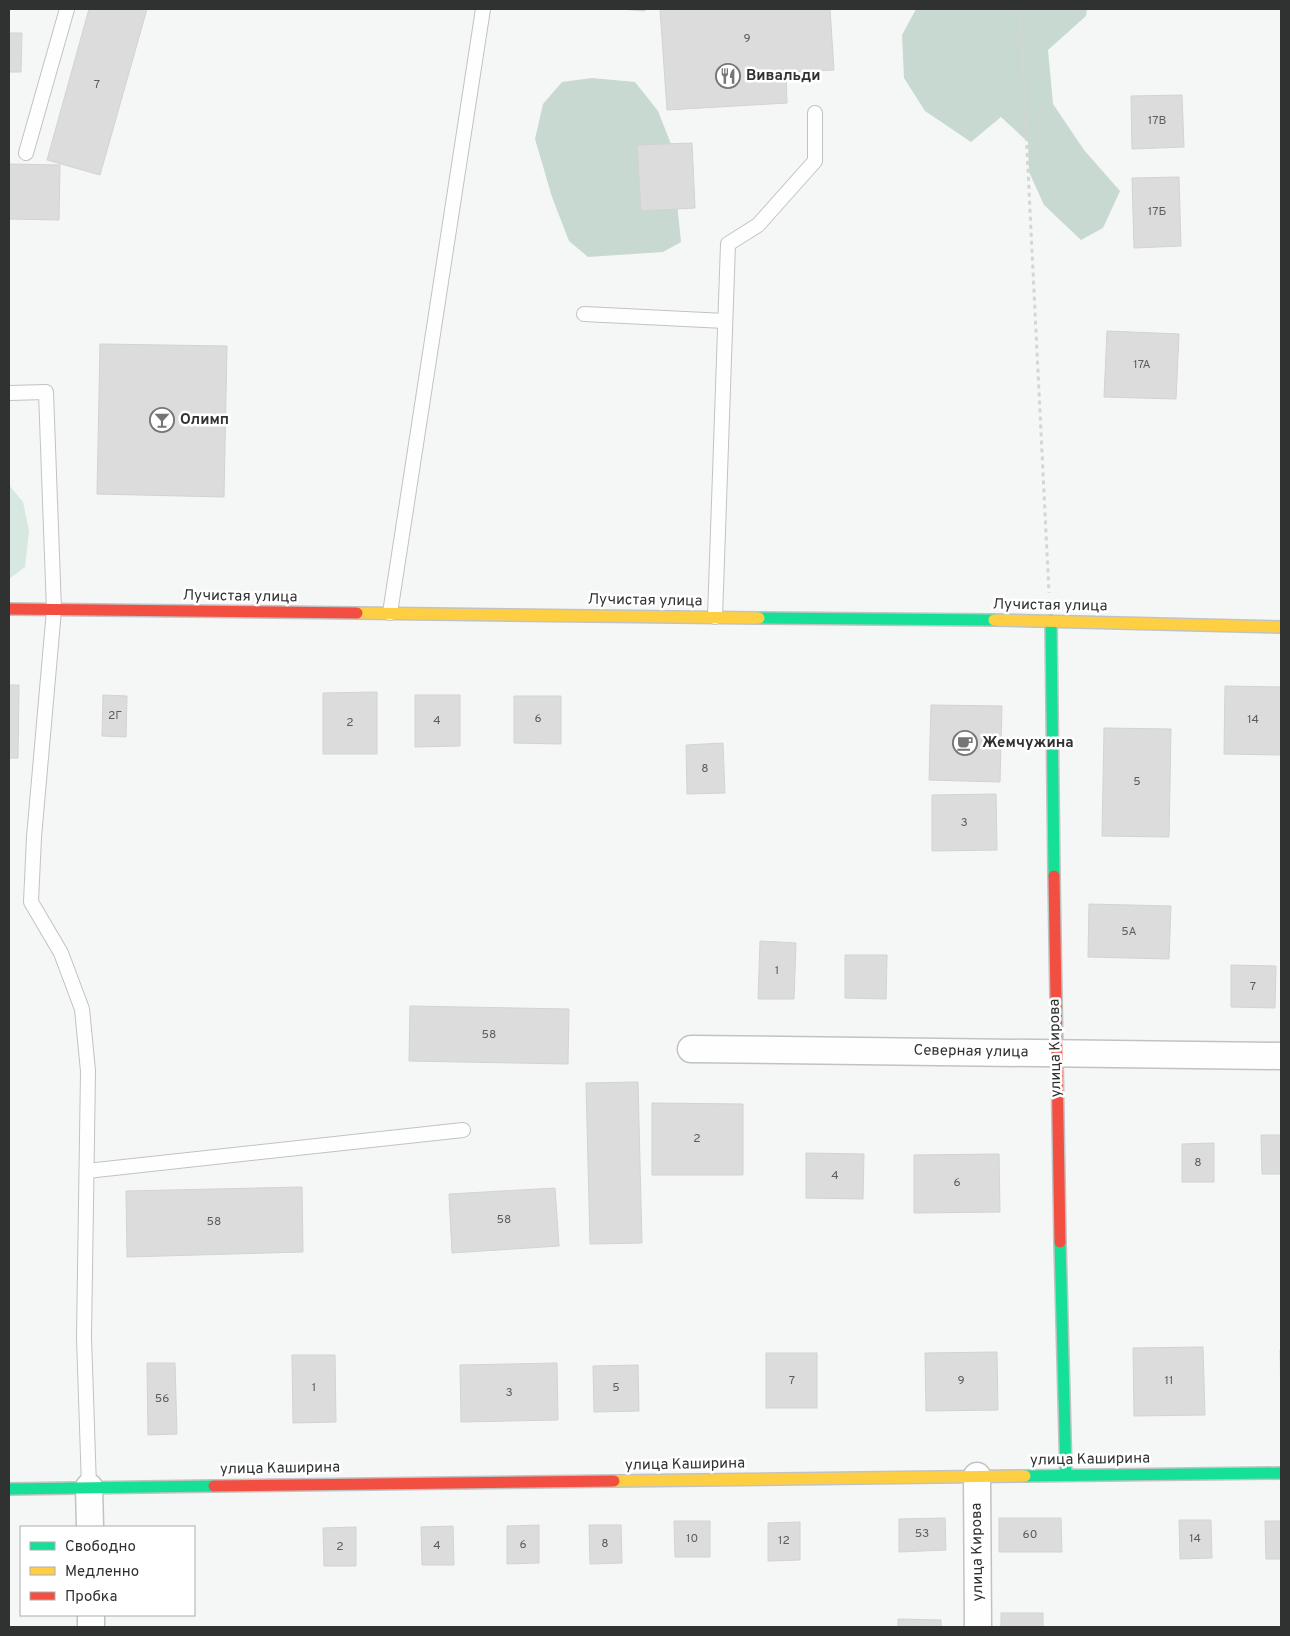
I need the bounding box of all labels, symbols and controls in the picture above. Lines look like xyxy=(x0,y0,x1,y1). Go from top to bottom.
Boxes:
house number: 9 xyxy=(743,31,751,47)
restaurant icon: Вивальди xyxy=(715,63,741,89)
place label: Вивальди xyxy=(746,67,821,86)
house number: 7 xyxy=(94,77,100,93)
house number: 17В xyxy=(1148,113,1166,129)
house number: 17Б xyxy=(1148,204,1166,220)
house number: 17А xyxy=(1133,357,1151,373)
bar icon: Олимп xyxy=(149,407,175,433)
place label: Олимп xyxy=(180,411,229,430)
street label: Лучистая улица xyxy=(182,586,298,608)
street label: Лучистая улица xyxy=(587,590,703,612)
street label: Лучистая улица xyxy=(992,595,1108,617)
house number: 2Г xyxy=(108,708,122,724)
house number: 6 xyxy=(534,711,542,727)
house number: 14 xyxy=(1247,712,1259,728)
house number: 4 xyxy=(433,713,441,729)
house number: 2 xyxy=(346,715,354,731)
cafe icon: Жемчужина xyxy=(952,730,978,756)
place label: Жемчужина xyxy=(982,734,1074,753)
house number: 8 xyxy=(701,761,709,777)
house number: 5 xyxy=(1133,774,1141,790)
house number: 3 xyxy=(960,815,968,831)
house number: 5А xyxy=(1121,924,1137,940)
house number: 1 xyxy=(775,963,779,979)
house number: 7 xyxy=(1250,979,1256,995)
street label: улица Кирова xyxy=(1046,998,1066,1098)
house number: 58 xyxy=(482,1027,496,1043)
street label: Северная улица xyxy=(913,1041,1029,1063)
house number: 2 xyxy=(693,1131,701,1147)
house number: 8 xyxy=(1194,1155,1202,1171)
house number: 4 xyxy=(831,1168,839,1184)
house number: 6 xyxy=(953,1175,961,1191)
house number: 58 xyxy=(497,1212,511,1228)
house number: 58 xyxy=(207,1214,221,1230)
house number: 7 xyxy=(789,1373,795,1389)
house number: 9 xyxy=(957,1373,965,1389)
house number: 11 xyxy=(1165,1373,1173,1389)
house number: 1 xyxy=(312,1380,316,1396)
house number: 5 xyxy=(612,1380,620,1396)
house number: 3 xyxy=(505,1385,513,1401)
house number: 56 xyxy=(155,1391,169,1407)
street label: улица Каширина xyxy=(1030,1449,1150,1471)
street label: улица Каширина xyxy=(625,1454,745,1476)
street label: улица Каширина xyxy=(220,1458,340,1480)
street label: улица Кирова xyxy=(968,1502,988,1602)
legend xyxy=(20,1526,195,1616)
house number: 53 xyxy=(915,1526,929,1542)
house number: 60 xyxy=(1023,1527,1037,1543)
house number: 10 xyxy=(686,1531,698,1547)
house number: 14 xyxy=(1189,1531,1201,1547)
house number: 12 xyxy=(778,1533,790,1549)
house number: 8 xyxy=(601,1536,609,1552)
house number: 6 xyxy=(519,1537,527,1553)
text: Свободно xyxy=(65,1538,136,1557)
house number: 4 xyxy=(433,1538,441,1554)
house number: 2 xyxy=(336,1539,344,1555)
text: Медленно xyxy=(65,1563,139,1582)
text: Пробка xyxy=(65,1588,117,1607)

